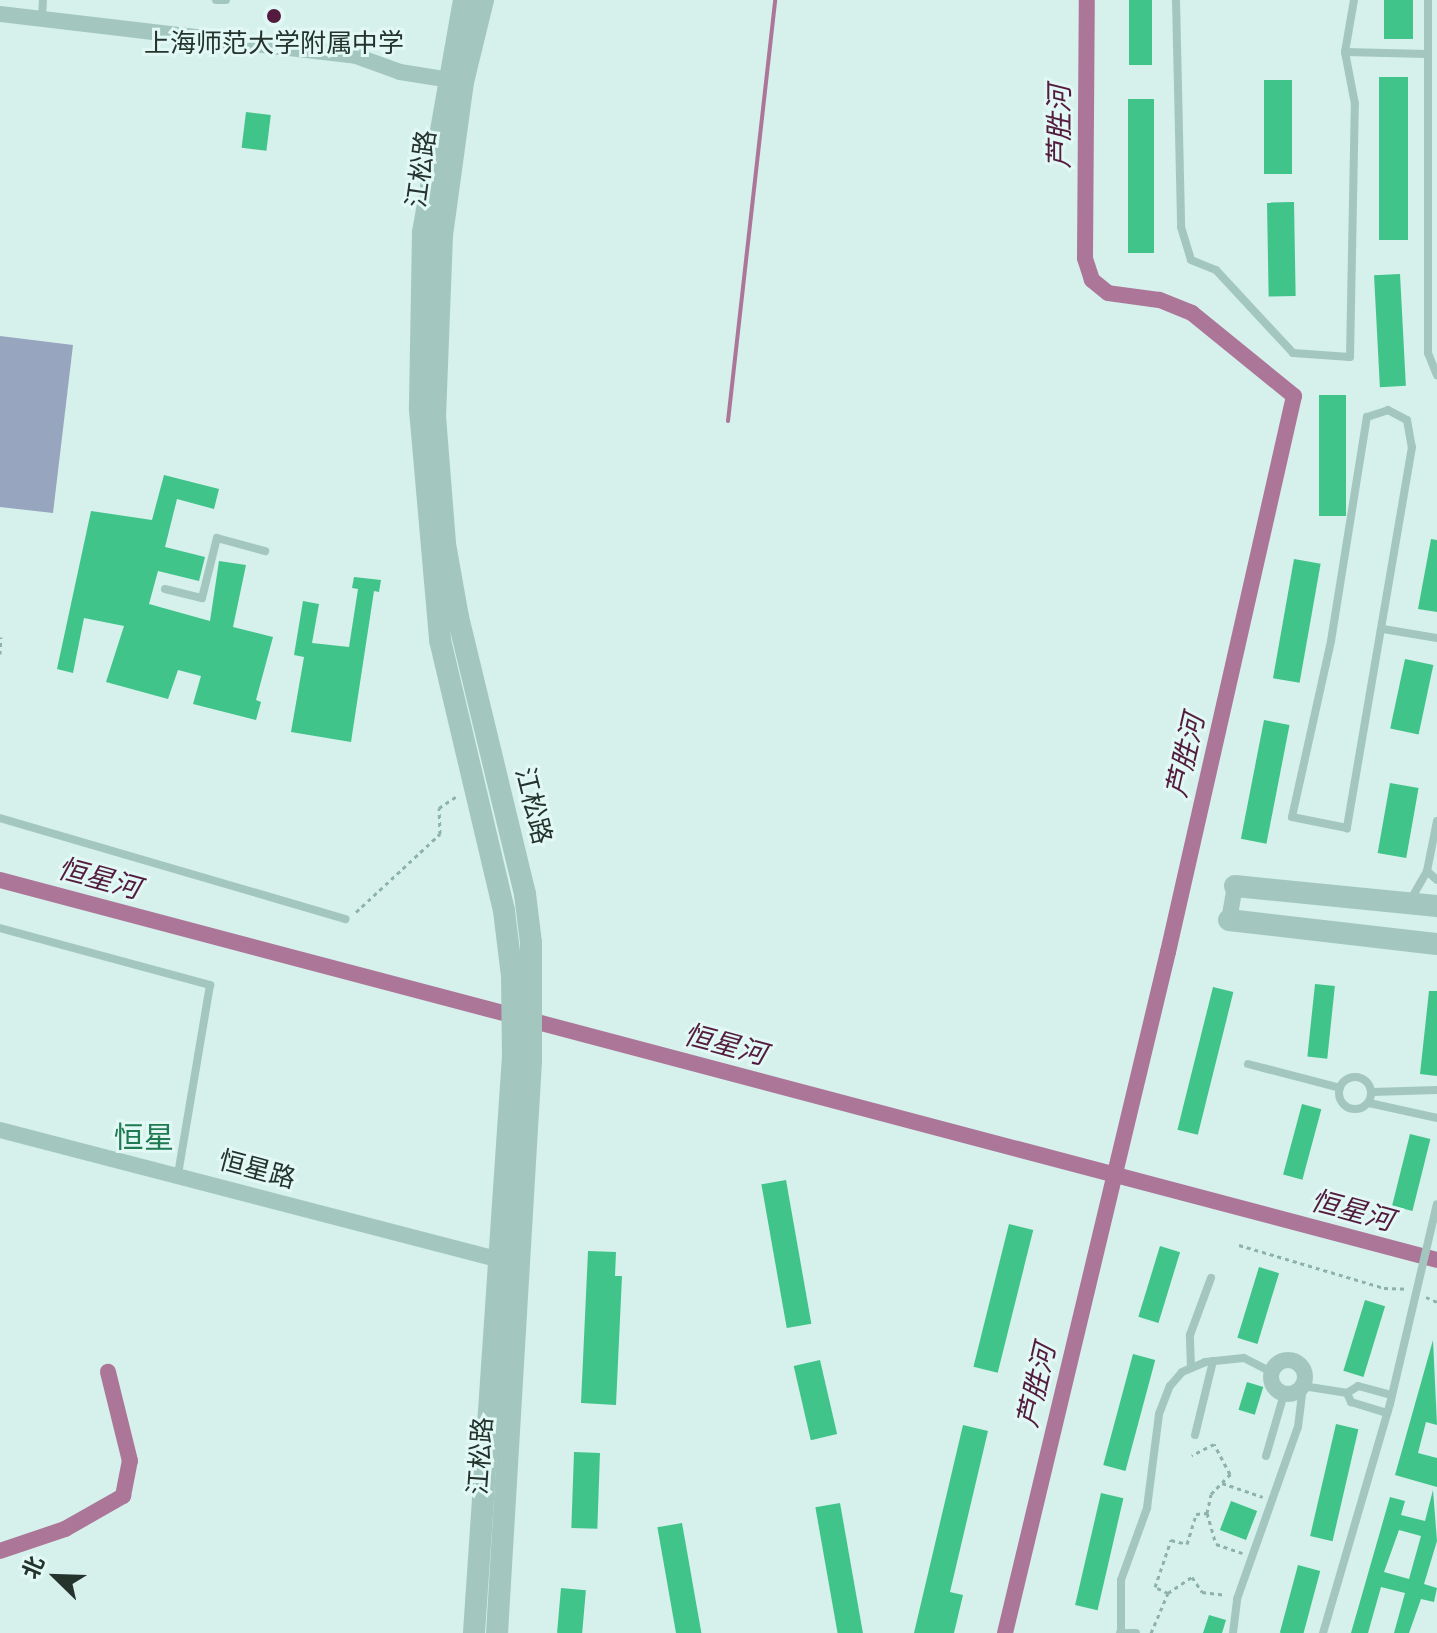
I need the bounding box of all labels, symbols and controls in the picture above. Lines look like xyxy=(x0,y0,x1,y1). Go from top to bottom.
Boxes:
marker: 上海师范大学附属中学 xyxy=(265,7,283,25)
place label: 上海师范大学附属中学 xyxy=(144,28,404,60)
water label: 芦胜河 xyxy=(1043,85,1077,169)
street label: 江松路 xyxy=(401,128,443,210)
water label: 芦胜河 xyxy=(1160,711,1212,801)
street label: 江松路 xyxy=(508,764,558,848)
water label: 恒星河 xyxy=(54,852,144,906)
water label: 恒星河 xyxy=(680,1018,770,1072)
district label: 恒星 xyxy=(114,1120,174,1156)
street label: 恒星路 xyxy=(215,1145,299,1195)
water label: 恒星河 xyxy=(1307,1184,1397,1238)
water label: 芦胜河 xyxy=(1011,1341,1063,1431)
street label: 江松路 xyxy=(463,1416,499,1496)
north arrow xyxy=(16,1537,96,1617)
text: 北 xyxy=(16,1552,51,1583)

